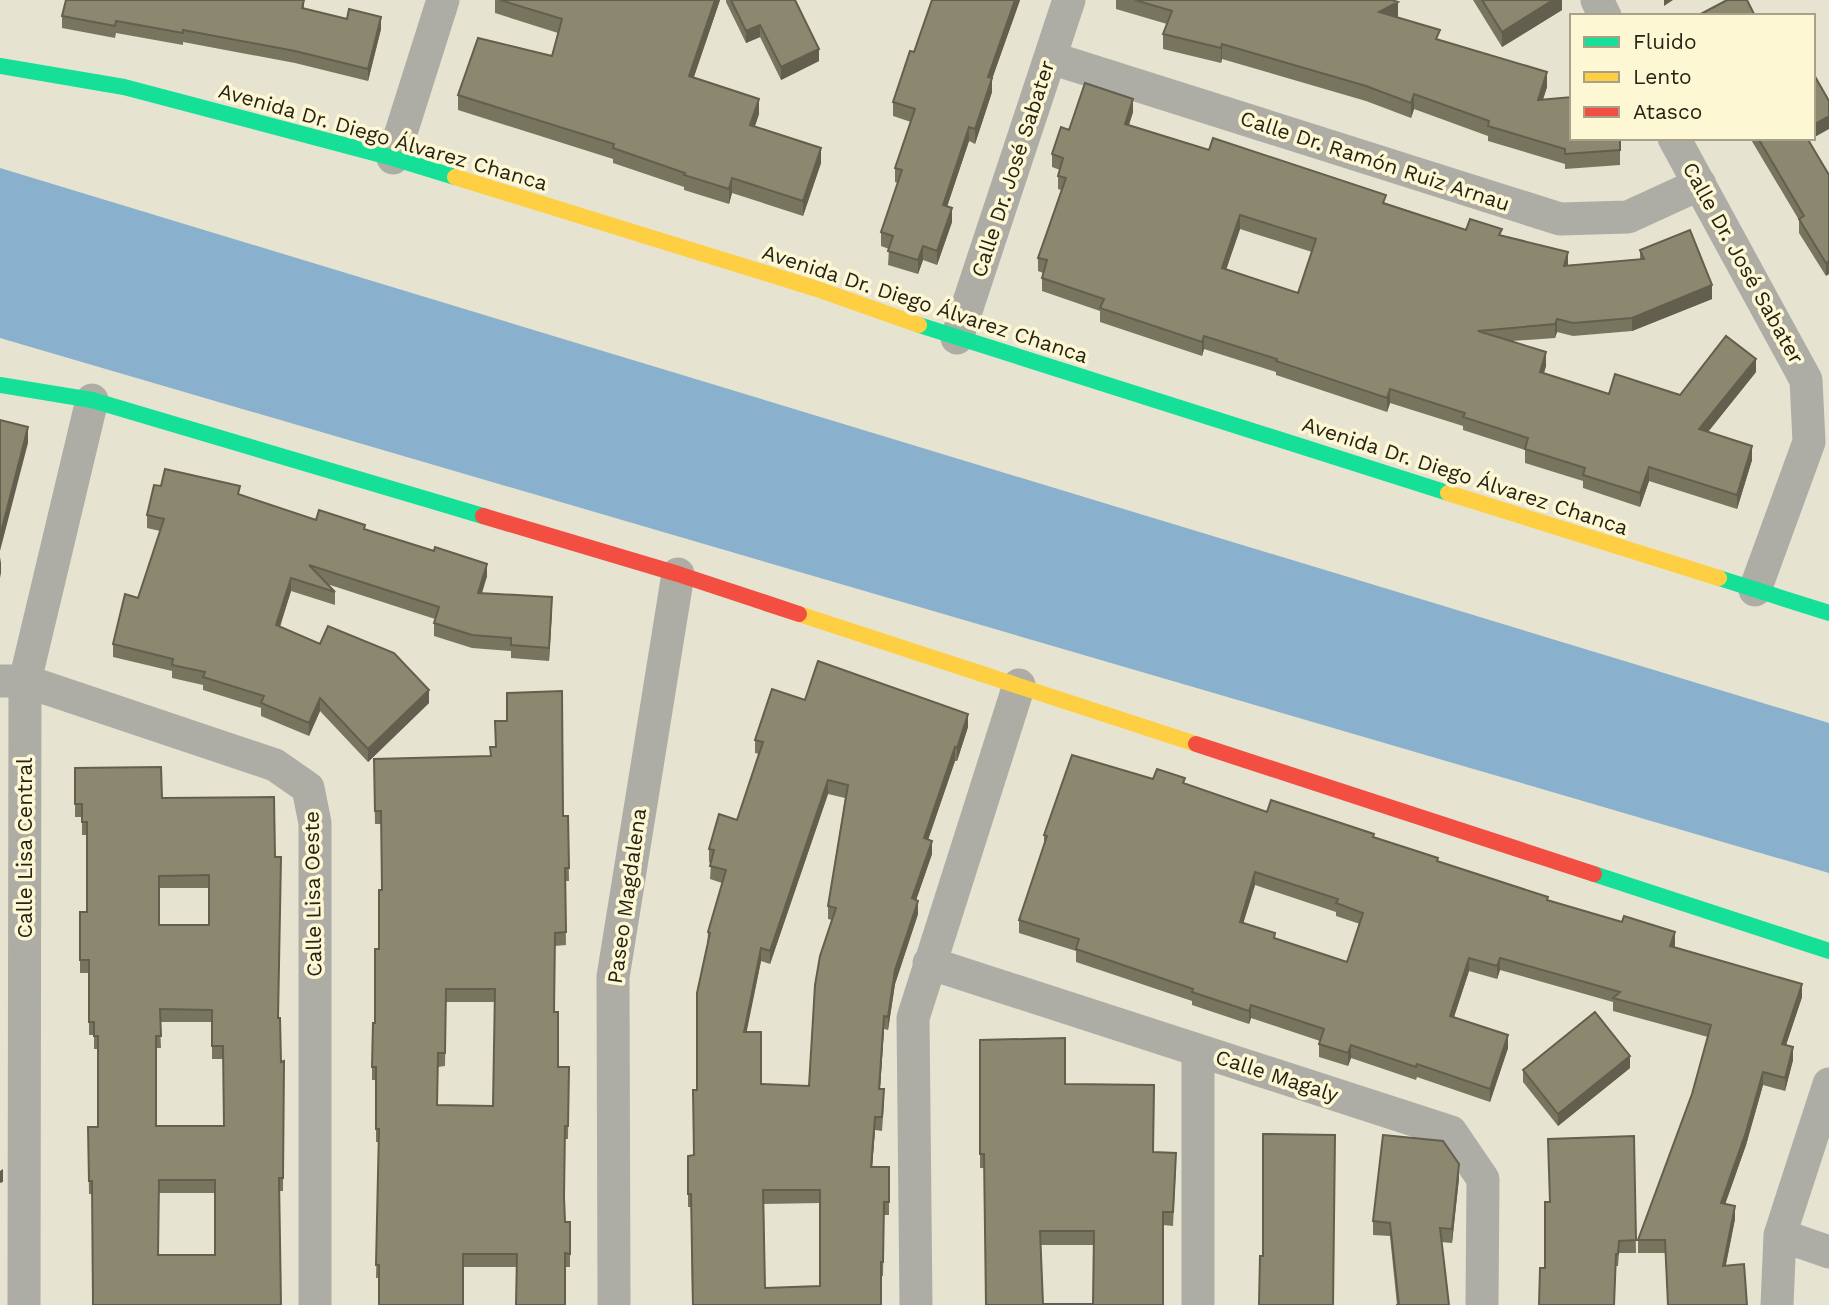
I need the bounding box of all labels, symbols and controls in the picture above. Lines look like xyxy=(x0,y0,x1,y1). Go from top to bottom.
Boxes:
legend xyxy=(1570,14,1815,140)
text: Fluido xyxy=(1633,29,1697,54)
street label: Calle Dr. José Sabater xyxy=(966,57,1060,280)
text: Lento xyxy=(1633,64,1692,89)
street label: Avenida Dr. Diego Álvarez Chanca xyxy=(216,77,551,196)
text: Atasco xyxy=(1633,99,1702,124)
street label: Calle Dr. Ramón Ruiz Arnau xyxy=(1237,105,1513,216)
street label: Calle Dr. José Sabater xyxy=(1678,158,1809,368)
street label: Avenida Dr. Diego Álvarez Chanca xyxy=(759,239,1091,368)
street label: Avenida Dr. Diego Álvarez Chanca xyxy=(1299,411,1631,540)
street label: Calle Lisa Central xyxy=(12,757,37,938)
street label: Paseo Magdalena xyxy=(602,806,651,985)
street label: Calle Lisa Oeste xyxy=(299,811,326,977)
street label: Calle Magaly xyxy=(1212,1044,1342,1107)

